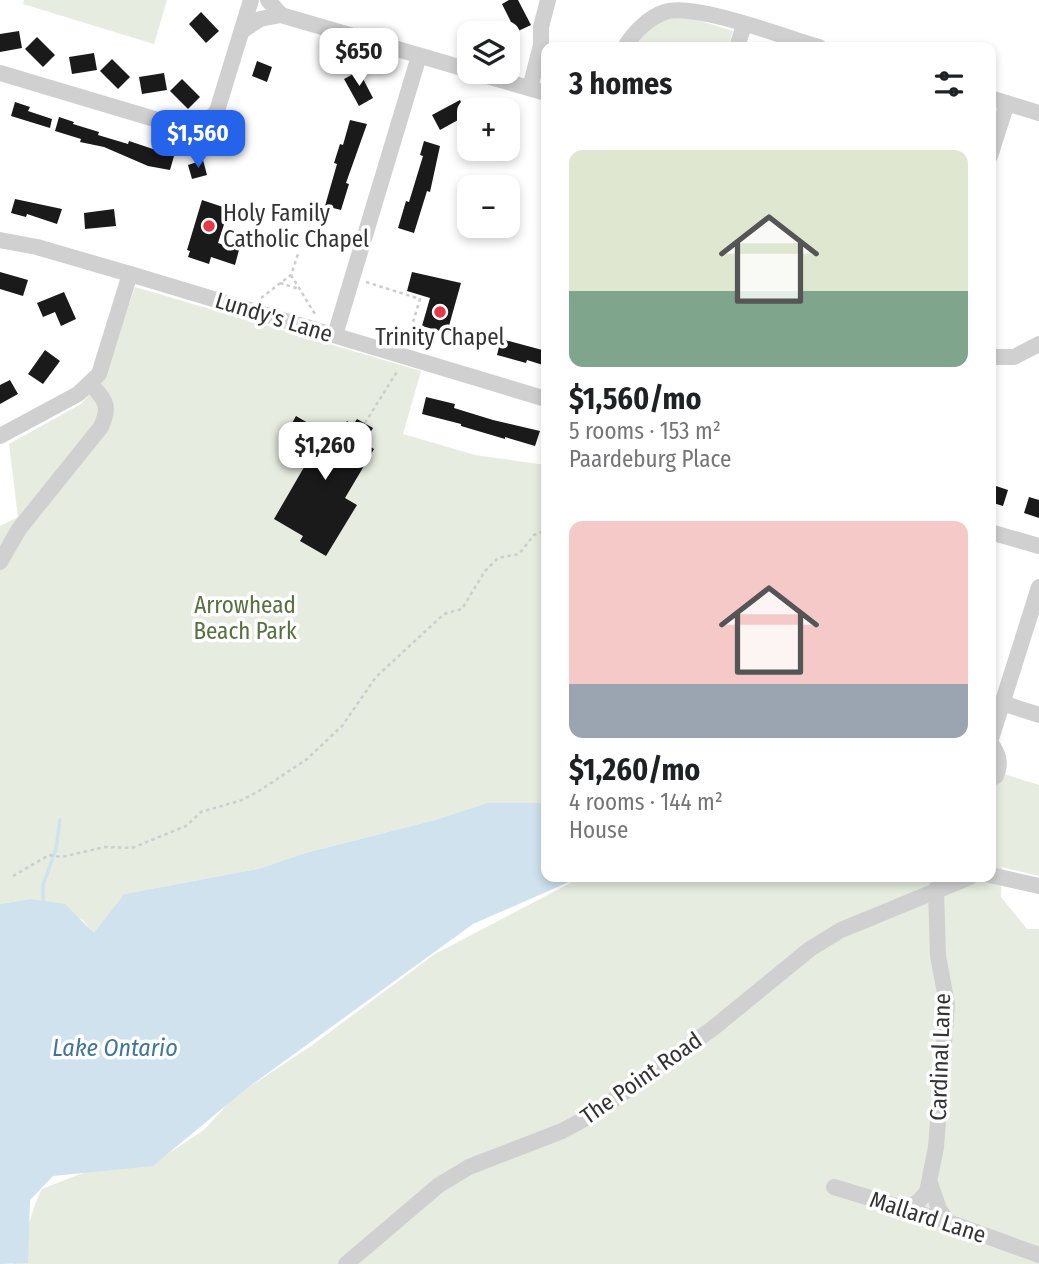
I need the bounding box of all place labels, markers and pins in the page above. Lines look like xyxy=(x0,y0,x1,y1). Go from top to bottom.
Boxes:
pin: $650 xyxy=(318,28,400,88)
pin: $1,560 xyxy=(141,110,255,170)
place label: Holy Family Catholic Chapel xyxy=(223,199,369,253)
marker: Holy Family Catholic Chapel xyxy=(201,218,217,234)
marker: Trinity Chapel xyxy=(432,304,448,320)
place label: Trinity Chapel xyxy=(375,323,505,351)
pin: $1,260 xyxy=(268,422,382,482)

